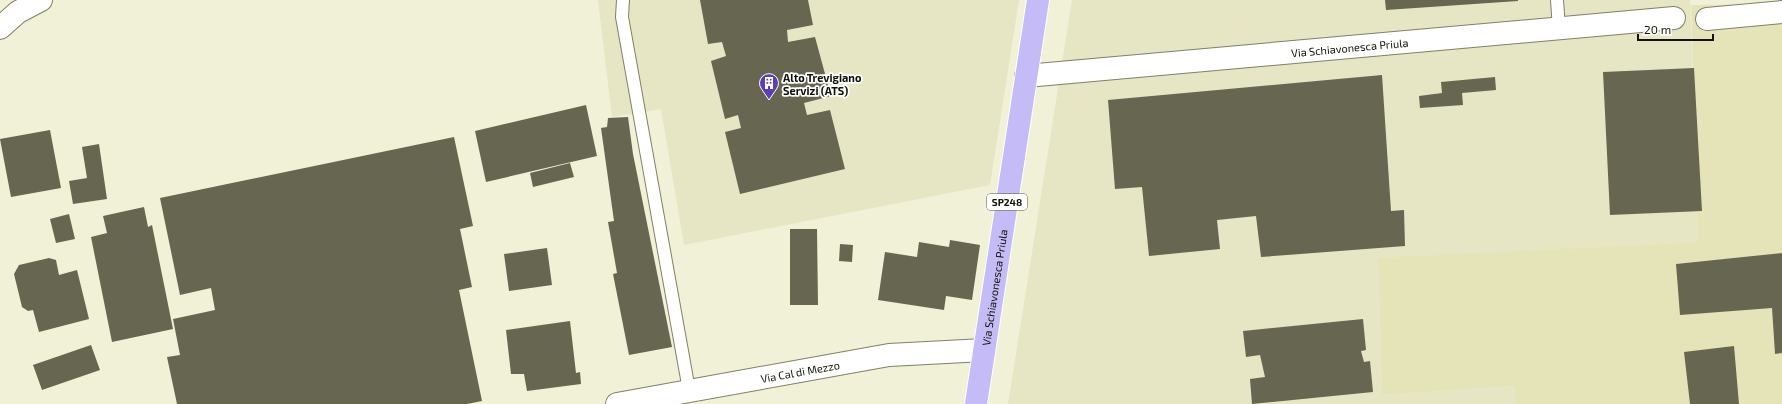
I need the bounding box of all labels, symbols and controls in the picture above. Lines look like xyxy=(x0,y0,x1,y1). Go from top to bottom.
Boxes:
scale bar xyxy=(1638,16,1713,42)
text: 20 m xyxy=(1644,22,1671,36)
street label: Via Schiavonesca Priula xyxy=(1290,35,1409,59)
place label: Alto Trevigiano Servizi (ATS) xyxy=(783,71,862,97)
building icon: Alto Trevigiano Servizi (ATS) xyxy=(758,72,780,100)
road number: SP248 xyxy=(987,194,1027,210)
street label: Via Schiavonesca Priula xyxy=(979,228,1009,347)
street label: Via Cal di Mezzo xyxy=(759,358,841,385)

